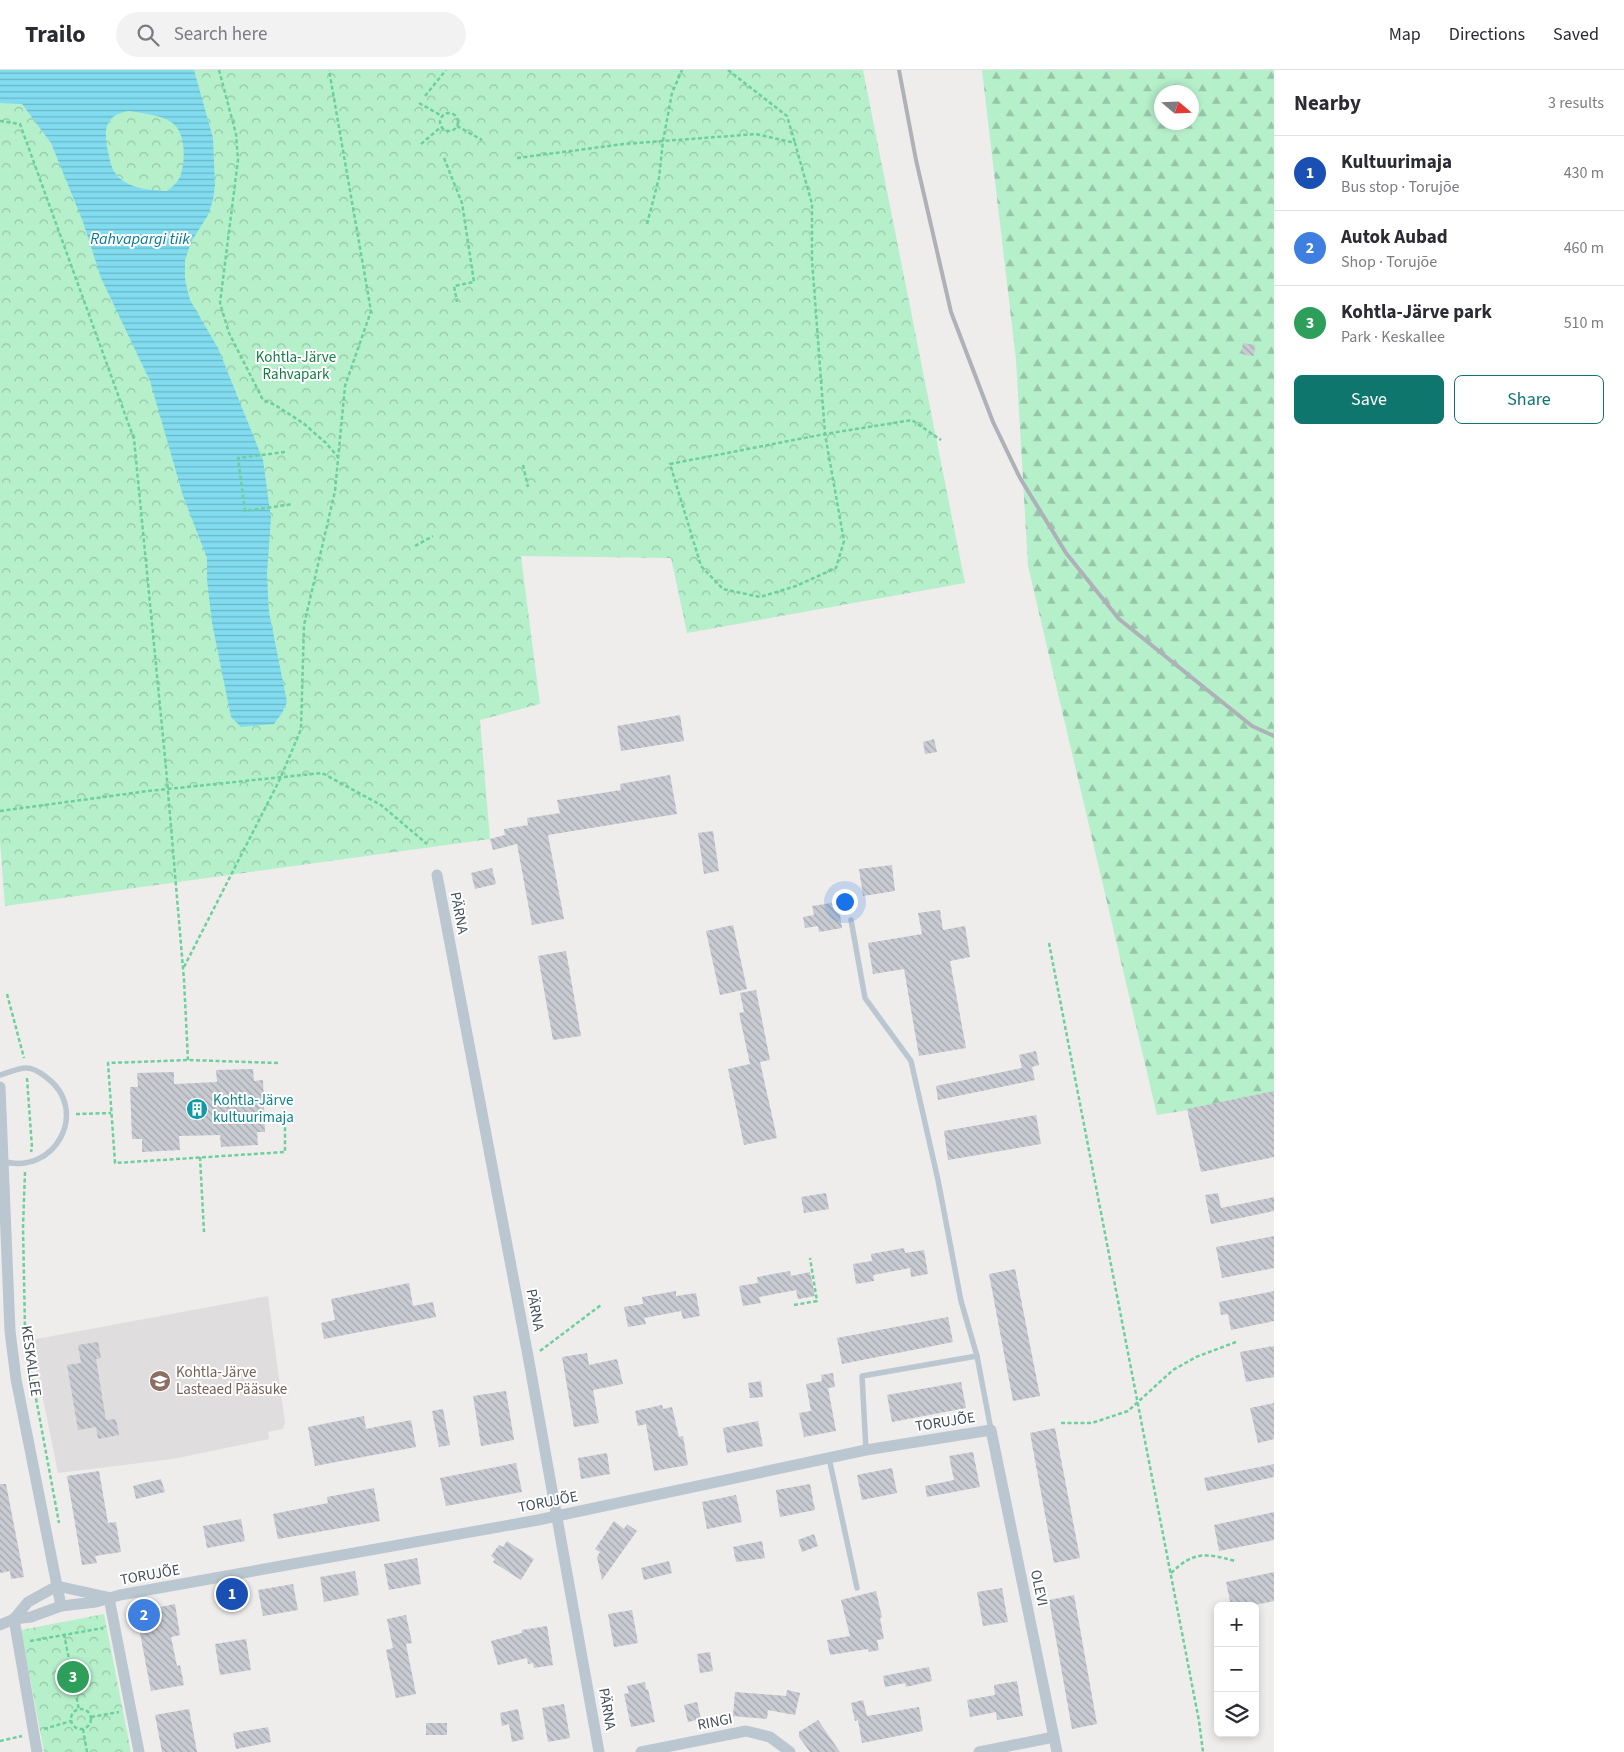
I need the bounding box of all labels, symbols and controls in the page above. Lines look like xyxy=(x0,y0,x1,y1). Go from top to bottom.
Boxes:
search box xyxy=(116,12,466,57)
text: Trailo xyxy=(25,17,86,52)
icon: search xyxy=(134,21,162,49)
text: Search here xyxy=(174,21,267,48)
text: Map xyxy=(1389,22,1421,47)
text: Directions xyxy=(1449,22,1525,47)
text: Saved xyxy=(1553,22,1599,47)
north arrow xyxy=(1154,85,1199,130)
text: Nearby xyxy=(1294,88,1361,118)
text: 3 results xyxy=(1548,92,1604,114)
text: Kultuurimaja xyxy=(1341,149,1452,176)
text: 1 xyxy=(1306,162,1314,184)
text: 430 m xyxy=(1564,162,1604,184)
text: Bus stop · Torujõe xyxy=(1341,176,1460,198)
text: Autok Aubad xyxy=(1341,224,1448,251)
water label: Rahvapargi tiik xyxy=(90,228,190,250)
text: 2 xyxy=(1306,237,1314,259)
text: 460 m xyxy=(1564,237,1604,259)
text: Shop · Torujõe xyxy=(1341,251,1437,273)
text: Kohtla-Järve park xyxy=(1341,299,1492,326)
text: 3 xyxy=(1306,312,1314,334)
text: 510 m xyxy=(1564,312,1604,334)
text: Park · Keskallee xyxy=(1341,326,1445,348)
park label: Kohtla-Järve Rahvapark xyxy=(256,347,336,385)
button: Save xyxy=(1294,375,1444,424)
button: Share xyxy=(1454,375,1604,424)
your location xyxy=(832,889,858,915)
street label: PÄRNA xyxy=(445,890,474,937)
place label: Kohtla-Järve kultuurimaja xyxy=(213,1090,294,1128)
building icon: Kohtla-Järve kultuurimaja xyxy=(185,1097,209,1121)
street label: PÄRNA xyxy=(521,1287,550,1334)
street label: KESKALLEE xyxy=(16,1324,46,1398)
place label: Kohtla-Järve Lasteaed Pääsuke xyxy=(176,1362,287,1400)
school or university icon: Kohtla-Järve Lasteaed Pääsuke xyxy=(148,1369,172,1393)
street label: TORUJÕE xyxy=(914,1407,976,1437)
street label: TORUJÕE xyxy=(516,1486,580,1518)
street label: TORUJÕE xyxy=(119,1559,182,1591)
street label: OLEVI xyxy=(1025,1568,1053,1608)
pin: 1 xyxy=(216,1575,248,1613)
pin: 2 xyxy=(128,1596,160,1634)
map controls xyxy=(1214,1602,1259,1737)
button: + xyxy=(1214,1602,1259,1647)
button: − xyxy=(1214,1647,1259,1692)
pin: 3 xyxy=(57,1658,89,1696)
street label: PÄRNA xyxy=(593,1686,621,1733)
button: layers xyxy=(1214,1692,1259,1737)
street label: RINGI xyxy=(696,1708,734,1736)

